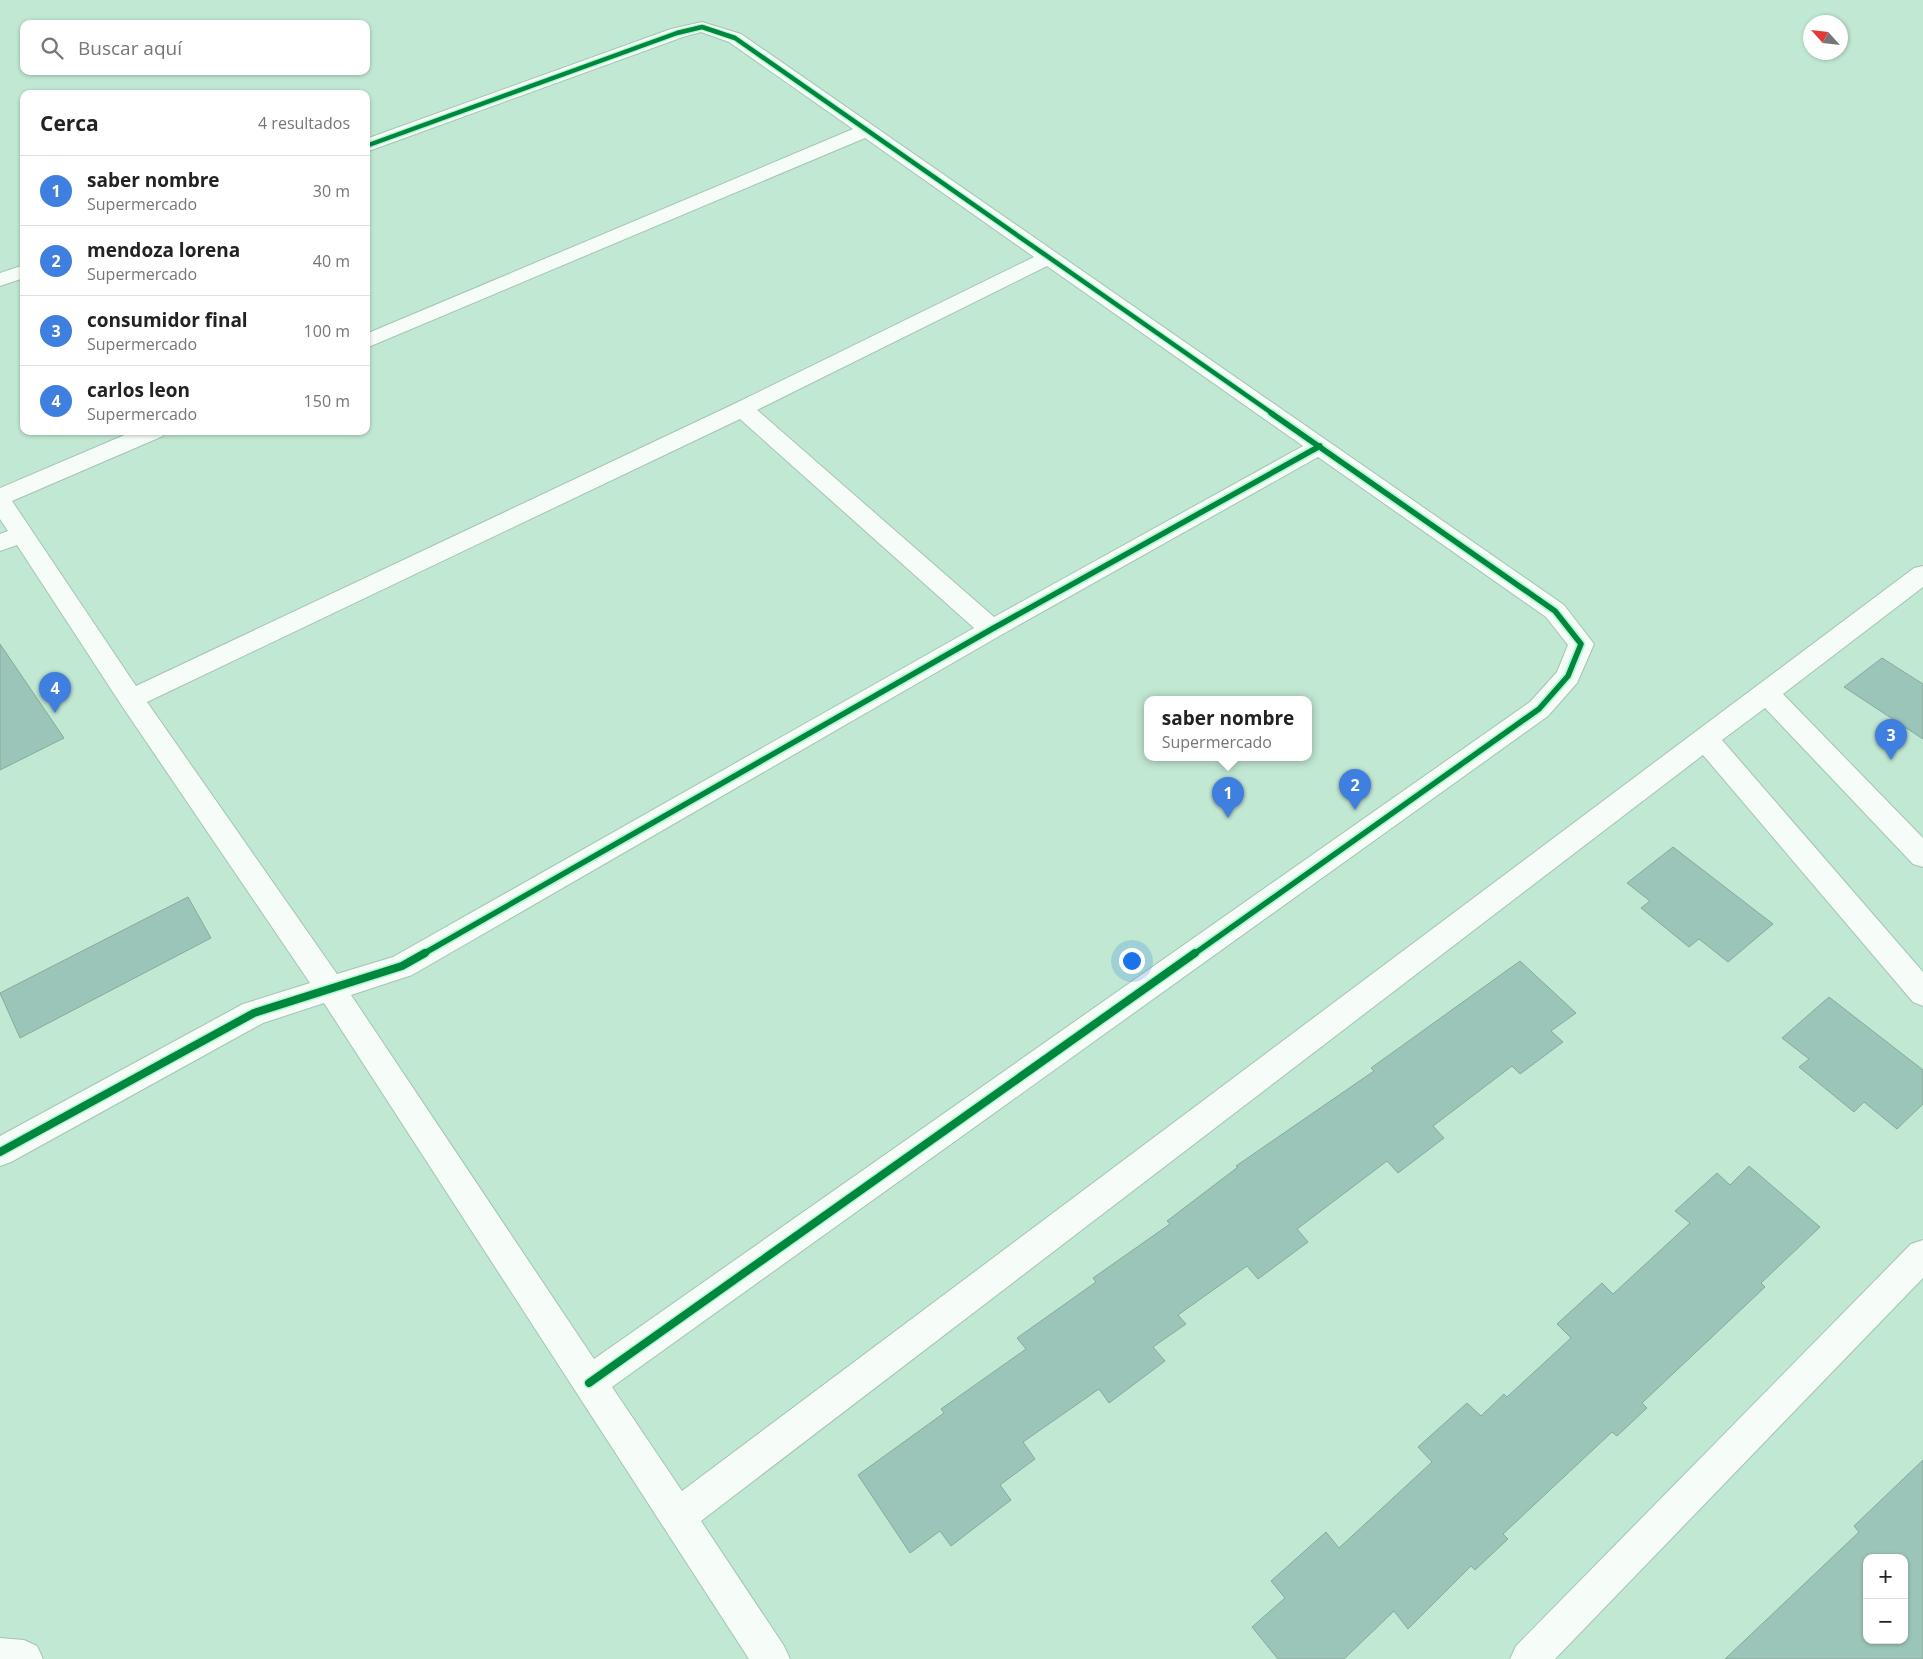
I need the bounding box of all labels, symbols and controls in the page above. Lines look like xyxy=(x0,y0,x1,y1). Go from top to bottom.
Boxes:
north arrow xyxy=(1803,15,1848,60)
search box xyxy=(20,20,370,75)
icon: search xyxy=(38,34,66,62)
text: Buscar aquí xyxy=(78,35,182,61)
text: Cerca xyxy=(40,109,99,137)
text: 4 resultados xyxy=(258,112,350,134)
text: saber nombre xyxy=(87,167,220,193)
text: 1 xyxy=(51,180,61,202)
text: 30 m xyxy=(313,180,350,202)
text: Supermercado xyxy=(87,193,197,215)
text: mendoza lorena xyxy=(87,237,240,263)
text: 2 xyxy=(51,250,61,272)
text: 40 m xyxy=(313,250,350,272)
text: Supermercado xyxy=(87,263,197,285)
text: consumidor final xyxy=(87,307,248,333)
text: 3 xyxy=(51,320,61,342)
text: 100 m xyxy=(304,320,350,342)
text: Supermercado xyxy=(87,333,197,355)
text: carlos leon xyxy=(87,377,190,403)
text: 4 xyxy=(51,390,61,412)
text: 150 m xyxy=(304,390,350,412)
text: Supermercado xyxy=(87,403,197,425)
pin: 4 xyxy=(39,672,71,713)
popup xyxy=(1144,696,1312,761)
text: saber nombre xyxy=(1162,705,1294,731)
pin: 3 xyxy=(1875,719,1907,760)
text: Supermercado xyxy=(1162,731,1272,753)
pin: 2 xyxy=(1339,769,1371,810)
pin: 1 xyxy=(1212,777,1244,818)
your location xyxy=(1119,948,1145,974)
map controls xyxy=(1863,1554,1908,1644)
button: + xyxy=(1863,1554,1908,1599)
button: − xyxy=(1863,1599,1908,1644)

